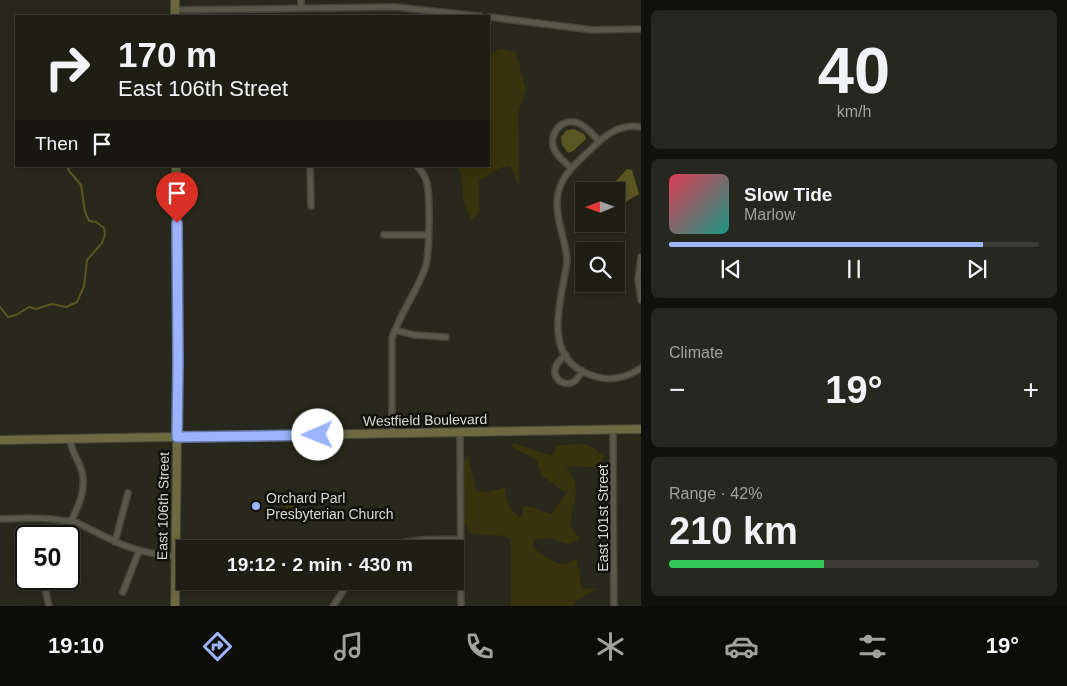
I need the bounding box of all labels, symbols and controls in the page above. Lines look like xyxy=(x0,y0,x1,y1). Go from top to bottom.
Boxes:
text: 40 xyxy=(818,34,890,107)
icon: right xyxy=(35,35,100,100)
text: 170 m xyxy=(118,35,217,74)
text: East 106th Street xyxy=(118,76,288,101)
text: km/h xyxy=(837,103,871,120)
icon: arrive xyxy=(88,130,116,158)
text: Then xyxy=(35,133,78,154)
pin xyxy=(156,172,198,223)
icon: arrive xyxy=(163,179,191,207)
north arrow xyxy=(575,182,625,232)
map controls xyxy=(575,182,625,292)
text: Slow Tide xyxy=(744,184,832,205)
text: Marlow xyxy=(744,206,796,223)
button: search xyxy=(575,242,625,292)
icon: previous xyxy=(717,255,745,283)
icon: pause xyxy=(840,255,868,283)
icon: next xyxy=(963,255,991,283)
text: Climate xyxy=(669,344,723,361)
text: 19° xyxy=(825,369,883,411)
text: − xyxy=(669,374,685,405)
text: + xyxy=(1023,374,1039,405)
position arrow xyxy=(291,408,343,460)
street label: Westfield Boulevard xyxy=(363,411,487,429)
street label: East 106th Street xyxy=(154,452,172,560)
street label: East 101st Street xyxy=(595,464,611,572)
text: Range · 42% xyxy=(669,485,762,502)
place label: Orchard Parl Presbyterian Church xyxy=(266,490,394,522)
marker: Orchard Parl Presbyterian Church xyxy=(250,500,262,512)
text: 210 km xyxy=(669,510,798,552)
speed limit sign: 50 xyxy=(15,525,80,590)
text: 19:12 · 2 min · 430 m xyxy=(227,554,413,575)
icon: directions xyxy=(200,629,235,664)
icon: music xyxy=(331,629,366,664)
icon: phone xyxy=(462,629,497,664)
icon: climate xyxy=(593,629,628,664)
icon: car xyxy=(724,629,759,664)
icon: filters xyxy=(855,629,890,664)
text: 19:10 xyxy=(48,633,104,658)
text: 19° xyxy=(986,633,1019,658)

